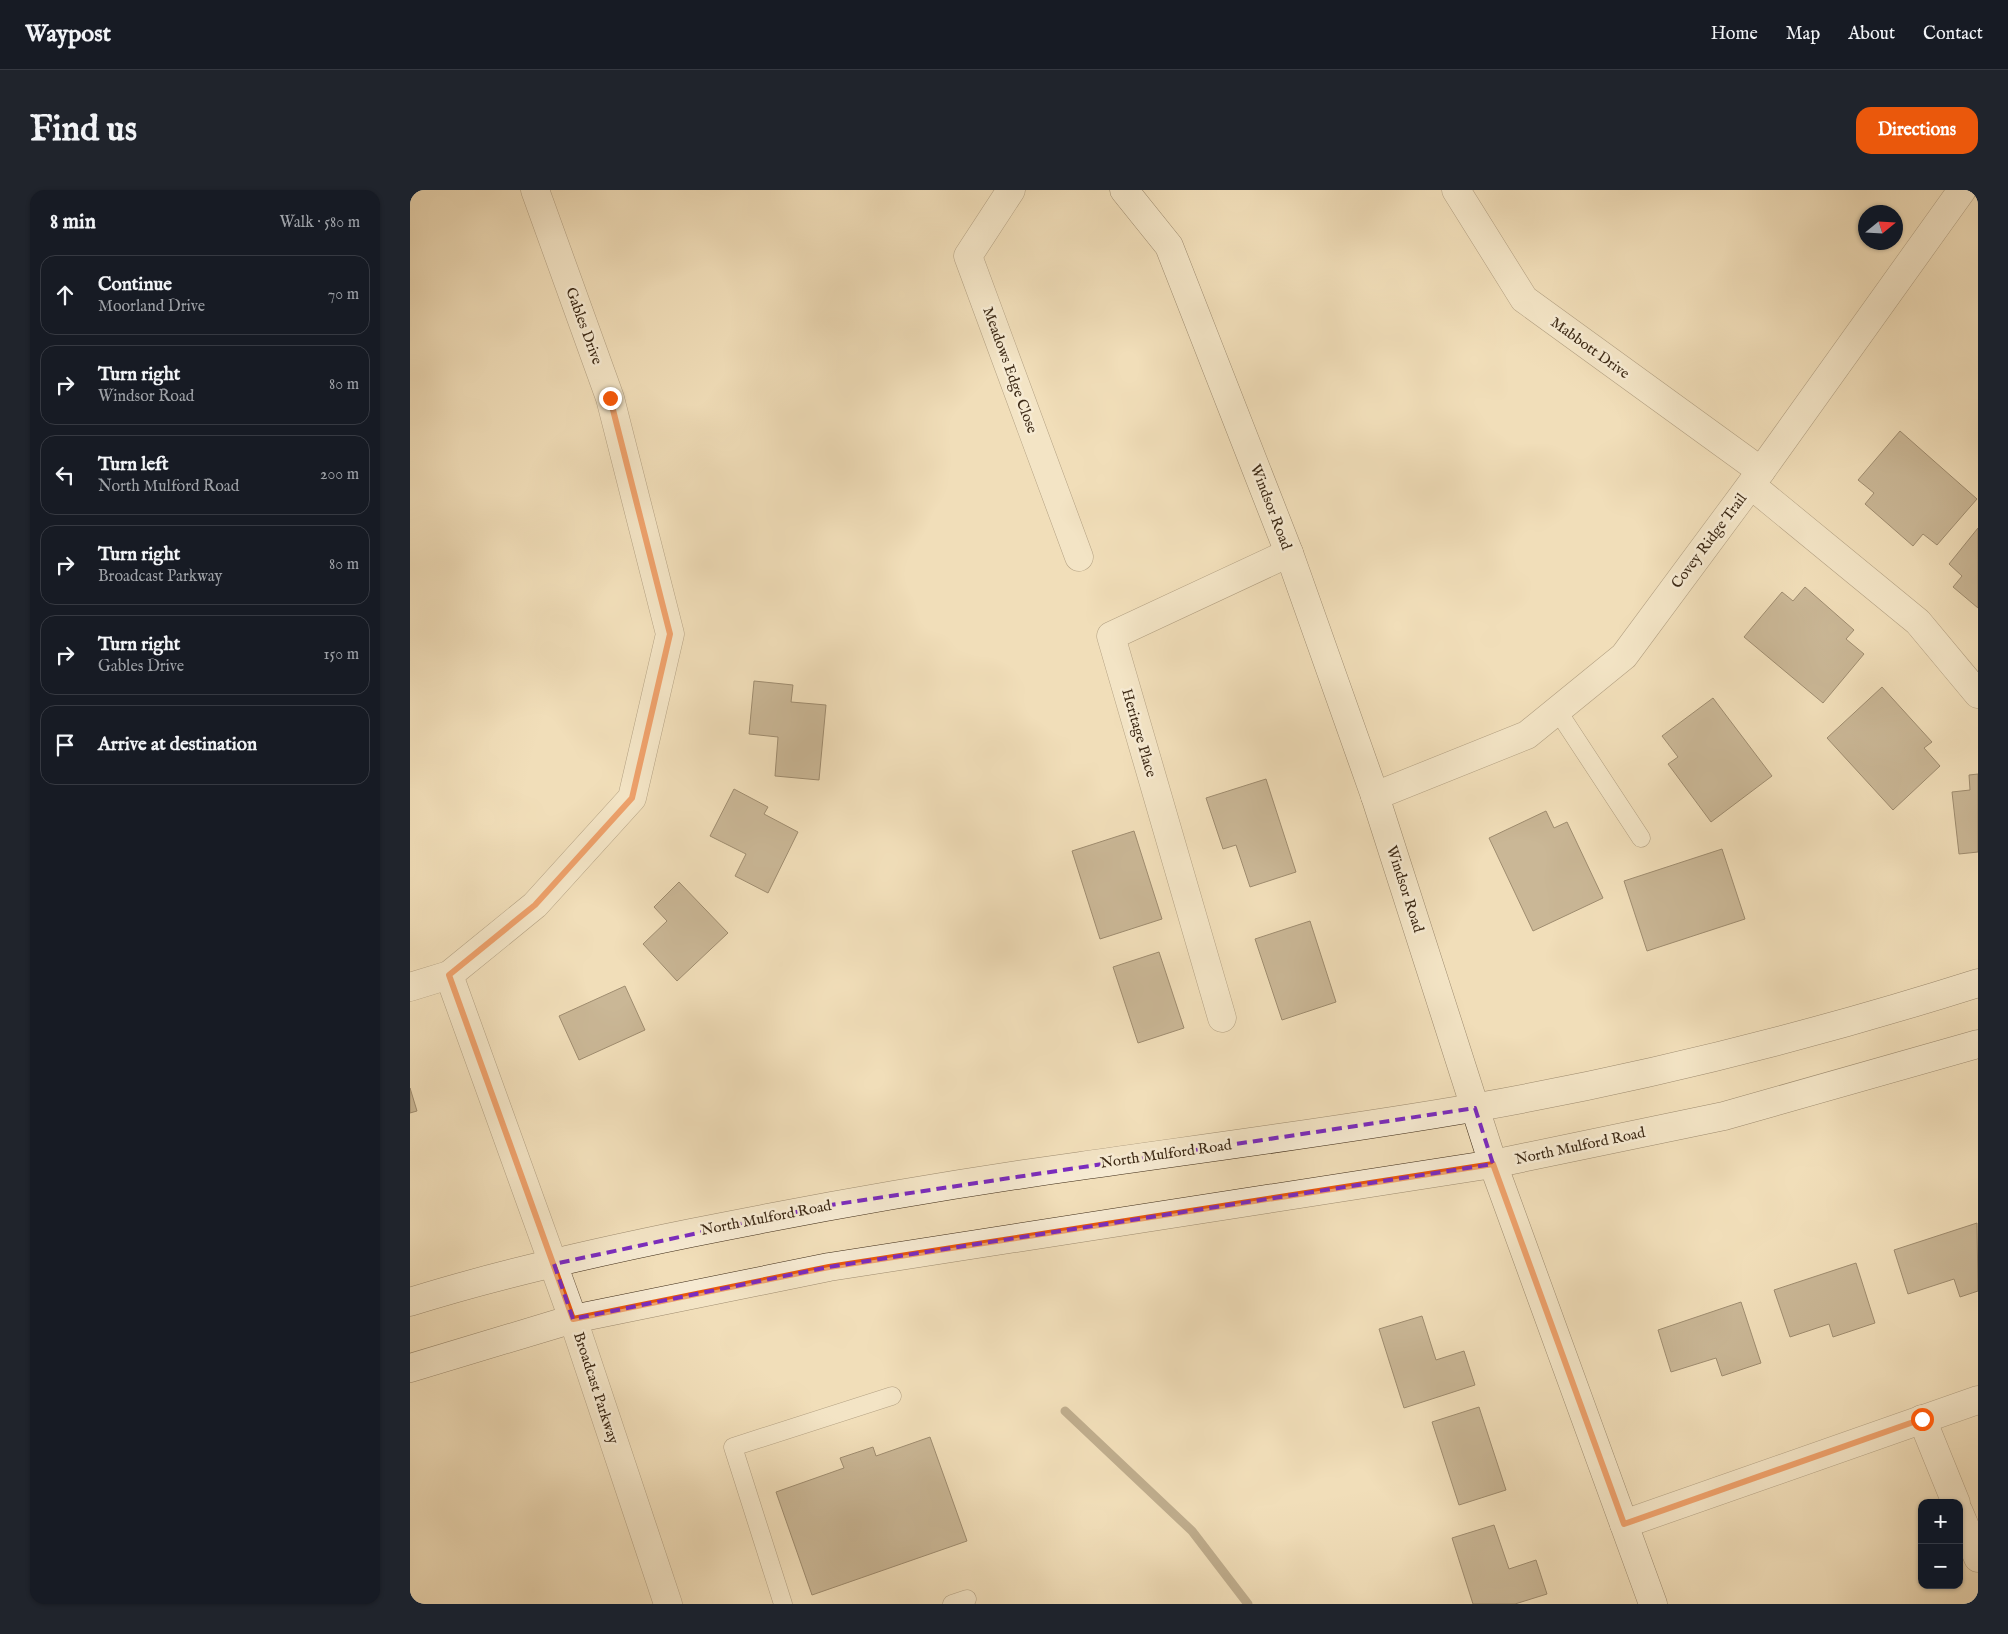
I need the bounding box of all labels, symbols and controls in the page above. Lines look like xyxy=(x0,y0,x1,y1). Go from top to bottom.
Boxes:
text: Waypost xyxy=(25,19,111,50)
text: Home xyxy=(1711,23,1758,46)
text: Map xyxy=(1786,23,1820,46)
text: About xyxy=(1848,23,1895,46)
text: Contact xyxy=(1923,23,1983,46)
button: Directions xyxy=(1856,107,1978,154)
text: Find us xyxy=(30,108,137,153)
north arrow xyxy=(1858,205,1903,250)
text: 8 min xyxy=(50,209,96,236)
text: Walk · 580 m xyxy=(280,213,360,233)
text: Continue xyxy=(98,273,172,297)
icon: ahead xyxy=(51,281,79,309)
text: 70 m xyxy=(328,285,359,305)
street label: Gables Drive xyxy=(561,285,607,367)
text: Moorland Drive xyxy=(98,297,205,317)
street label: Meadows Edge Close xyxy=(978,304,1042,436)
street label: Mabbott Drive xyxy=(1547,313,1633,383)
text: Turn right xyxy=(98,363,180,387)
icon: right xyxy=(51,371,79,399)
text: 80 m xyxy=(329,375,359,395)
text: Windsor Road xyxy=(98,387,194,407)
route end xyxy=(599,387,622,410)
text: Turn left xyxy=(98,453,169,477)
icon: left xyxy=(51,461,79,489)
street label: Windsor Road xyxy=(1246,461,1296,553)
text: 200 m xyxy=(320,465,359,485)
text: North Mulford Road xyxy=(98,477,239,497)
street label: Covey Ridge Trail xyxy=(1667,489,1751,592)
text: Turn right xyxy=(98,543,180,567)
icon: right xyxy=(51,551,79,579)
text: 80 m xyxy=(329,555,359,575)
text: Broadcast Parkway xyxy=(98,567,222,587)
text: Turn right xyxy=(98,633,180,657)
icon: right xyxy=(51,641,79,669)
text: 150 m xyxy=(324,645,359,665)
text: Gables Drive xyxy=(98,657,184,677)
street label: Heritage Place xyxy=(1117,686,1161,780)
icon: arrive xyxy=(51,731,79,759)
text: Arrive at destination xyxy=(98,733,257,757)
street label: Windsor Road xyxy=(1382,843,1428,936)
street label: North Mulford Road xyxy=(1513,1123,1648,1169)
street label: North Mulford Road xyxy=(1099,1135,1234,1173)
street label: North Mulford Road xyxy=(699,1196,834,1240)
street label: Broadcast Parkway xyxy=(569,1330,623,1447)
route start xyxy=(1911,1408,1934,1431)
map controls xyxy=(1918,1499,1963,1589)
button: + xyxy=(1918,1499,1963,1544)
button: − xyxy=(1918,1544,1963,1589)

